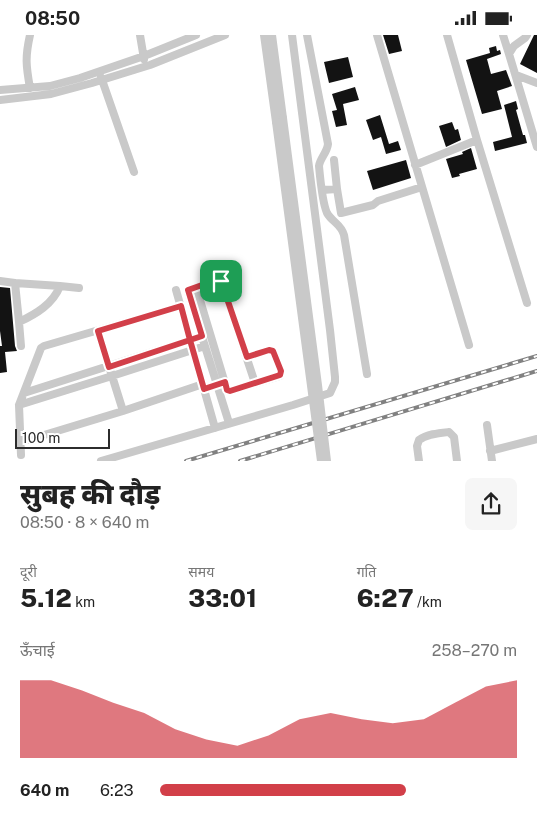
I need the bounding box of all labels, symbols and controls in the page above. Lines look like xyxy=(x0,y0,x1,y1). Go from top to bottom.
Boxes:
text: 08:50 xyxy=(25,7,80,29)
pin xyxy=(200,260,242,302)
icon: arrive xyxy=(207,267,235,295)
scale bar xyxy=(15,425,110,449)
text: 100 m xyxy=(22,430,60,446)
text: सुबह की दौड़ xyxy=(20,477,160,510)
button: share xyxy=(465,478,517,530)
text: 08:50 · 8 × 640 m xyxy=(20,513,149,532)
text: दूरी xyxy=(20,564,37,580)
text: समय xyxy=(188,564,214,580)
text: गति xyxy=(357,564,376,580)
text: 5.12 xyxy=(20,583,72,613)
text: 33:01 xyxy=(188,583,257,613)
text: 6:27 xyxy=(357,583,414,613)
text: km xyxy=(72,594,95,610)
text: /km xyxy=(414,594,442,610)
text: ऊँचाई xyxy=(20,641,55,660)
text: 258–270 m xyxy=(432,641,517,660)
text: 640 m xyxy=(20,781,69,800)
text: 6:23 xyxy=(100,781,134,800)

